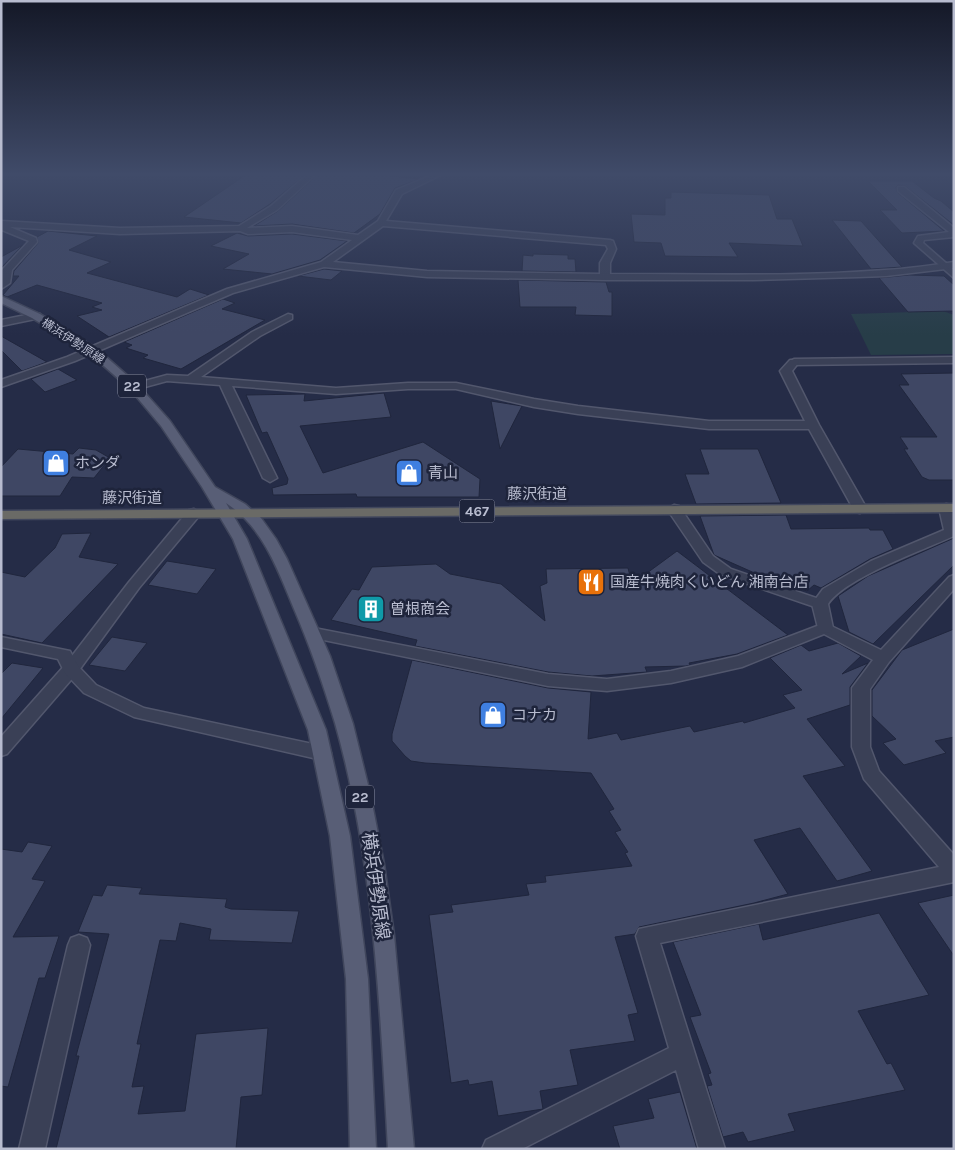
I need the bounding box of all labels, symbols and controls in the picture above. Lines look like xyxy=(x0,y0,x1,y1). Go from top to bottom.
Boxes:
street label: 横浜伊勢原線 xyxy=(39,316,107,366)
road number: 22 xyxy=(118,374,146,398)
shop icon: ホンダ xyxy=(41,448,71,478)
place label: ホンダ xyxy=(75,454,120,472)
shop icon: 青山 xyxy=(394,458,424,488)
place label: 青山 xyxy=(428,464,458,482)
street label: 藤沢街道 xyxy=(507,485,567,503)
street label: 藤沢街道 xyxy=(102,489,162,507)
road number: 467 xyxy=(460,500,494,522)
restaurant icon: 国産牛焼肉くいどん 湘南台店 xyxy=(576,567,606,597)
place label: 国産牛焼肉くいどん 湘南台店 xyxy=(610,573,809,591)
building icon: 曽根商会 xyxy=(356,594,386,624)
place label: 曽根商会 xyxy=(390,600,450,618)
shop icon: コナカ xyxy=(478,700,508,730)
place label: コナカ xyxy=(512,706,557,724)
road number: 22 xyxy=(346,786,374,809)
street label: 横浜伊勢原線 xyxy=(358,831,394,941)

